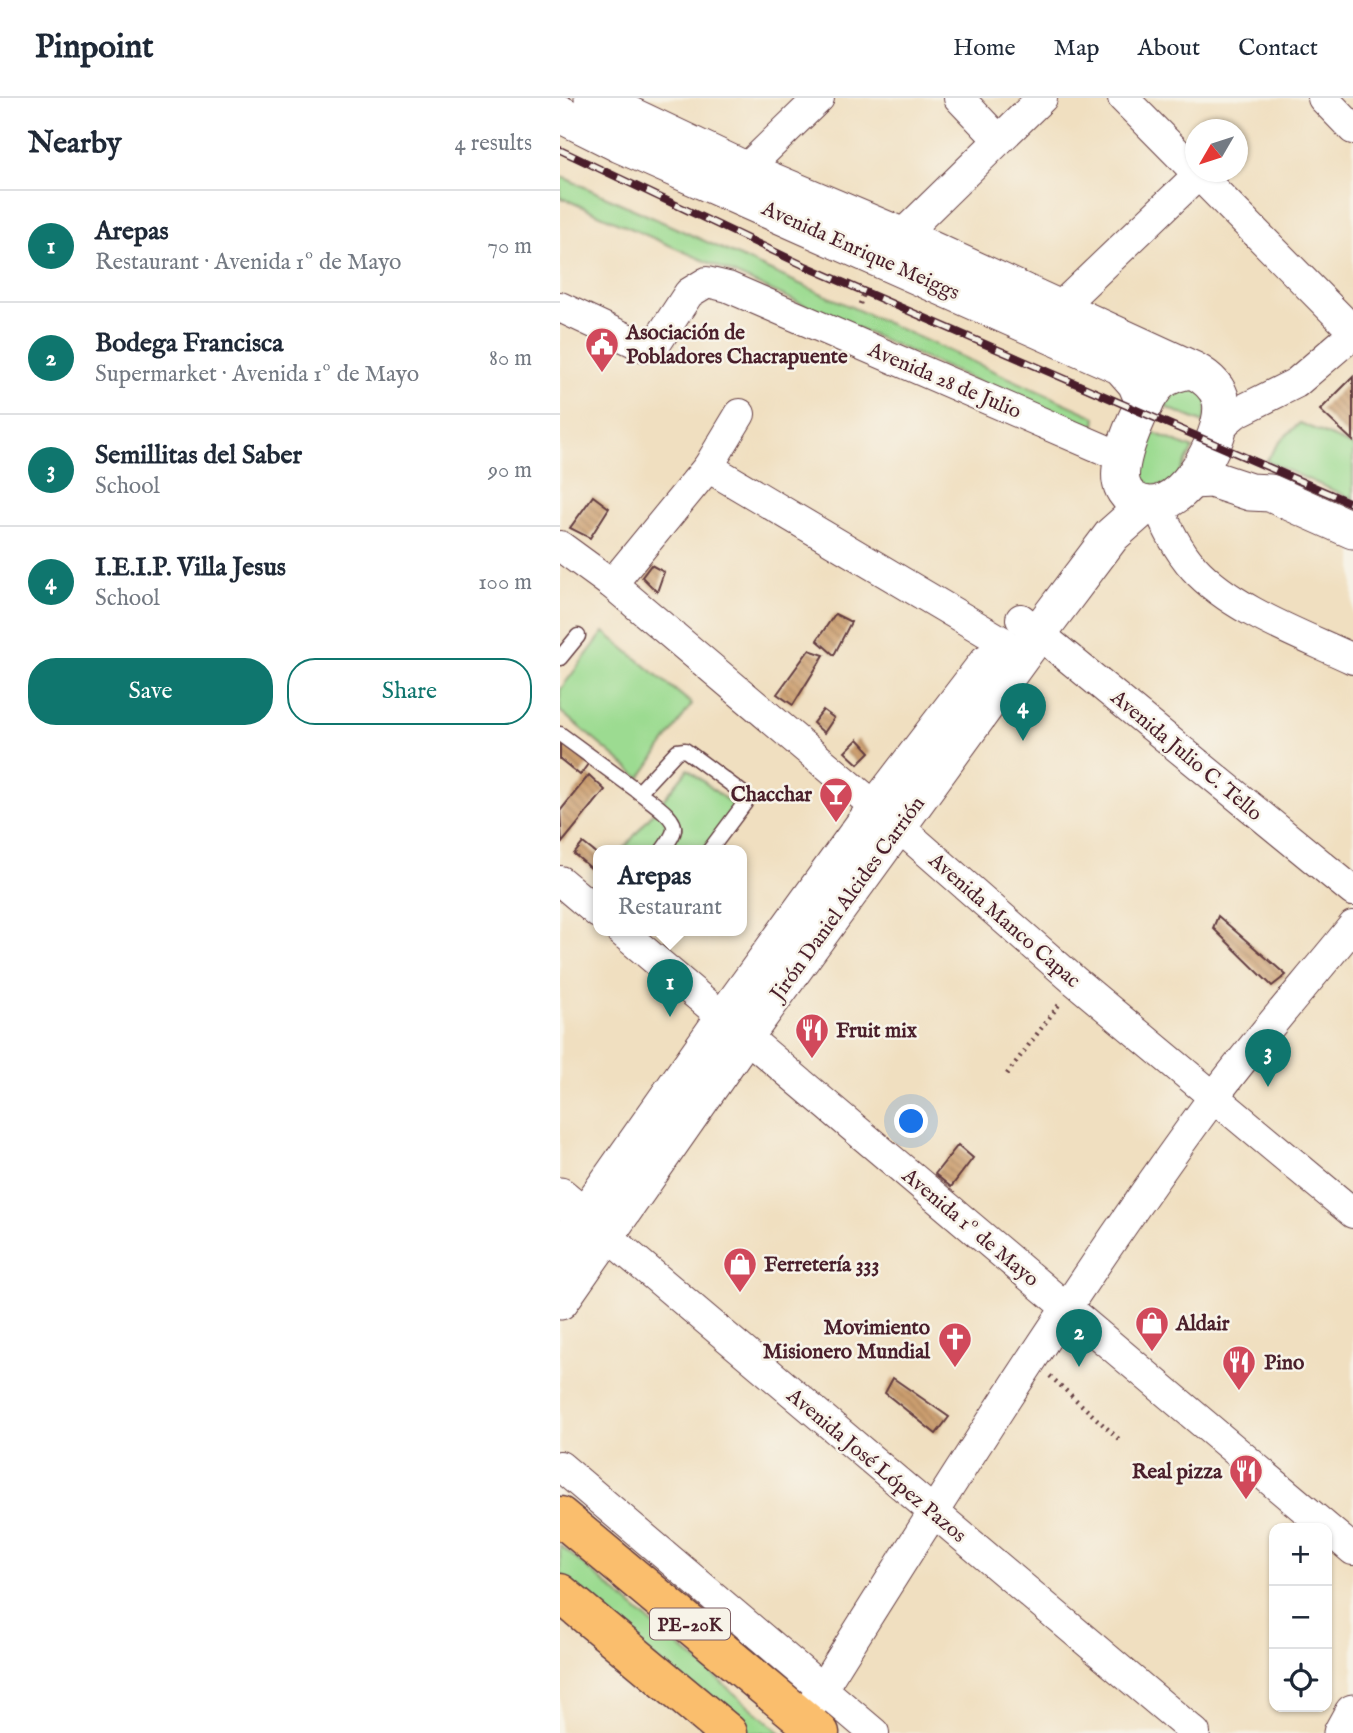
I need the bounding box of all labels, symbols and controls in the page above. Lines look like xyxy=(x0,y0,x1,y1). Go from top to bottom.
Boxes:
text: Pinpoint xyxy=(35,27,154,69)
text: Home xyxy=(953,33,1016,64)
text: Map xyxy=(1054,33,1100,64)
text: About xyxy=(1138,33,1200,64)
text: Contact xyxy=(1238,33,1318,64)
north arrow xyxy=(1185,119,1248,182)
text: Nearby xyxy=(28,125,121,163)
text: 4 results xyxy=(454,129,532,158)
street label: Avenida Enrique Meiggs xyxy=(756,195,963,307)
text: Arepas xyxy=(95,215,169,248)
text: 1 xyxy=(47,232,55,261)
text: 70 m xyxy=(487,232,532,261)
text: Restaurant · Avenida 1º de Mayo xyxy=(95,248,402,277)
place label: Asociación de Pobladores Chacrapuente xyxy=(625,320,848,371)
public building icon: Asociación de Pobladores Chacrapuente xyxy=(583,325,621,374)
text: Bodega Francisca xyxy=(95,327,283,360)
street label: Avenida 28 de Julio xyxy=(863,337,1025,426)
text: 2 xyxy=(46,344,56,373)
text: 80 m xyxy=(489,344,532,373)
text: Supermarket · Avenida 1º de Mayo xyxy=(95,360,419,389)
text: Semillitas del Saber xyxy=(95,439,302,472)
text: 3 xyxy=(47,456,55,485)
text: 90 m xyxy=(488,456,532,485)
text: School xyxy=(95,472,160,501)
text: I.E.I.P. Villa Jesus xyxy=(95,551,286,584)
text: 4 xyxy=(45,568,57,597)
text: 100 m xyxy=(478,568,532,597)
text: School xyxy=(95,584,160,613)
button: Save xyxy=(28,658,273,725)
button: Share xyxy=(287,658,532,725)
pin: 4 xyxy=(1000,683,1046,741)
street label: Avenida Julio C. Tello xyxy=(1104,684,1267,828)
bar icon: Chacchar xyxy=(817,775,855,824)
place label: Chacchar xyxy=(731,782,812,809)
street label: Jirón Daniel Alcides Carrión xyxy=(764,791,931,1008)
popup xyxy=(593,845,747,936)
street label: Avenida Manco Capac xyxy=(922,847,1086,995)
text: Arepas xyxy=(618,860,691,893)
text: Restaurant xyxy=(618,893,722,922)
pin: 1 xyxy=(647,959,693,1017)
restaurant icon: Fruit mix xyxy=(793,1011,831,1060)
place label: Fruit mix xyxy=(836,1018,918,1045)
pin: 3 xyxy=(1245,1029,1291,1087)
your location xyxy=(894,1104,928,1138)
street label: Avenida 1º de Mayo xyxy=(895,1162,1044,1293)
shop icon: Ferretería 333 xyxy=(721,1245,759,1294)
place label: Ferretería 333 xyxy=(764,1252,879,1279)
shop icon: Aldair xyxy=(1133,1304,1171,1353)
pin: 2 xyxy=(1056,1309,1102,1367)
place label: Aldair xyxy=(1175,1311,1230,1338)
place label: Movimiento Misionero Mundial xyxy=(763,1315,931,1366)
church icon: Movimiento Misionero Mundial xyxy=(936,1320,974,1369)
restaurant icon: Pino xyxy=(1220,1343,1258,1392)
place label: Pino xyxy=(1264,1350,1305,1377)
street label: Avenida José López Pazos xyxy=(780,1382,971,1549)
restaurant icon: Real pizza xyxy=(1227,1452,1265,1501)
place label: Real pizza xyxy=(1132,1459,1223,1486)
map controls xyxy=(1269,1523,1332,1712)
button: + xyxy=(1269,1523,1332,1586)
button: − xyxy=(1269,1586,1332,1649)
road number: PE-20K xyxy=(650,1608,730,1640)
button: locate xyxy=(1269,1649,1332,1712)

